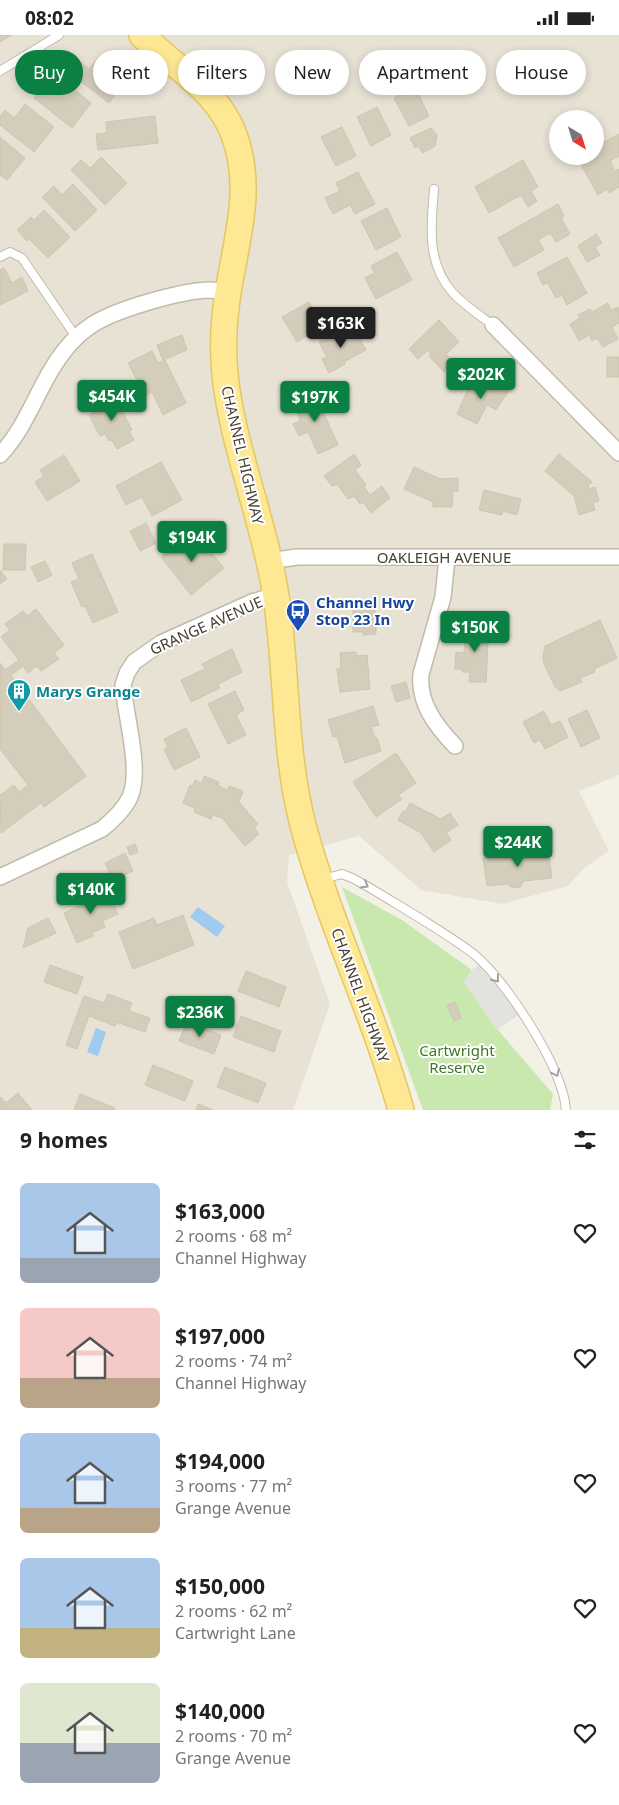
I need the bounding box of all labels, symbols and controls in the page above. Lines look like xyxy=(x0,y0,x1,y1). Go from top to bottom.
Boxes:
text: 08:02 xyxy=(25,5,74,31)
chip: Buy xyxy=(15,50,83,95)
chip: Rent xyxy=(93,50,168,95)
chip: Filters xyxy=(178,50,265,95)
chip: New xyxy=(275,50,349,95)
chip: Apartment xyxy=(359,50,486,95)
chip: House xyxy=(496,50,586,95)
north arrow xyxy=(549,110,604,165)
map controls xyxy=(549,110,604,165)
pin: $163K xyxy=(306,307,376,349)
text: $163K xyxy=(317,312,365,334)
pin: $202K xyxy=(446,357,516,400)
text: $202K xyxy=(457,363,505,385)
pin: $454K xyxy=(77,379,147,422)
pin: $197K xyxy=(280,381,350,423)
street label: CHANNEL HIGHWAY xyxy=(217,384,269,527)
text: $454K xyxy=(88,385,136,407)
text: $197K xyxy=(291,386,339,408)
pin: $194K xyxy=(157,521,227,563)
text: $194K xyxy=(168,526,216,548)
street label: OAKLEIGH AVENUE xyxy=(377,547,511,567)
street label: GRANGE AVENUE xyxy=(146,591,266,659)
place label: Channel Hwy Stop 23 In xyxy=(316,592,415,629)
bus stop icon: Channel Hwy Stop 23 In xyxy=(285,598,311,632)
pin: $150K xyxy=(440,611,510,653)
text: $150K xyxy=(451,616,499,638)
building icon: Marys Grange xyxy=(6,678,32,712)
place label: Marys Grange xyxy=(36,681,140,701)
pin: $244K xyxy=(483,825,553,868)
text: $244K xyxy=(494,831,542,853)
pin: $140K xyxy=(56,873,126,915)
text: $140K xyxy=(67,878,115,900)
one-way arrow xyxy=(359,879,368,889)
street label: CHANNEL HIGHWAY xyxy=(327,925,395,1066)
one-way arrow xyxy=(491,973,499,982)
pin: $236K xyxy=(165,995,235,1038)
text: $236K xyxy=(176,1001,224,1023)
park label: Cartwright Reserve xyxy=(419,1040,495,1077)
one-way arrow xyxy=(549,1068,560,1077)
text: 9 homes xyxy=(20,1126,108,1154)
icon: filters xyxy=(571,1126,599,1154)
text: $163,000 xyxy=(175,1197,265,1225)
icon: home xyxy=(60,1203,120,1263)
icon: heart xyxy=(571,1219,599,1247)
text: 2 rooms · 68 m² xyxy=(175,1225,292,1247)
text: Channel Highway xyxy=(175,1247,307,1269)
text: $197,000 xyxy=(175,1322,265,1350)
icon: home xyxy=(60,1328,120,1388)
icon: heart xyxy=(571,1344,599,1372)
text: 2 rooms · 74 m² xyxy=(175,1350,292,1372)
text: Channel Highway xyxy=(175,1372,307,1394)
text: $194,000 xyxy=(175,1447,265,1475)
icon: home xyxy=(60,1453,120,1513)
icon: heart xyxy=(571,1469,599,1497)
text: 3 rooms · 77 m² xyxy=(175,1475,292,1497)
text: Grange Avenue xyxy=(175,1497,291,1519)
text: $150,000 xyxy=(175,1572,265,1600)
icon: home xyxy=(60,1578,120,1638)
icon: heart xyxy=(571,1594,599,1622)
text: 2 rooms · 62 m² xyxy=(175,1600,292,1622)
text: Cartwright Lane xyxy=(175,1622,296,1644)
text: $140,000 xyxy=(175,1697,265,1725)
icon: home xyxy=(60,1703,120,1763)
icon: heart xyxy=(571,1719,599,1747)
text: 2 rooms · 70 m² xyxy=(175,1725,292,1747)
text: Grange Avenue xyxy=(175,1747,291,1769)

